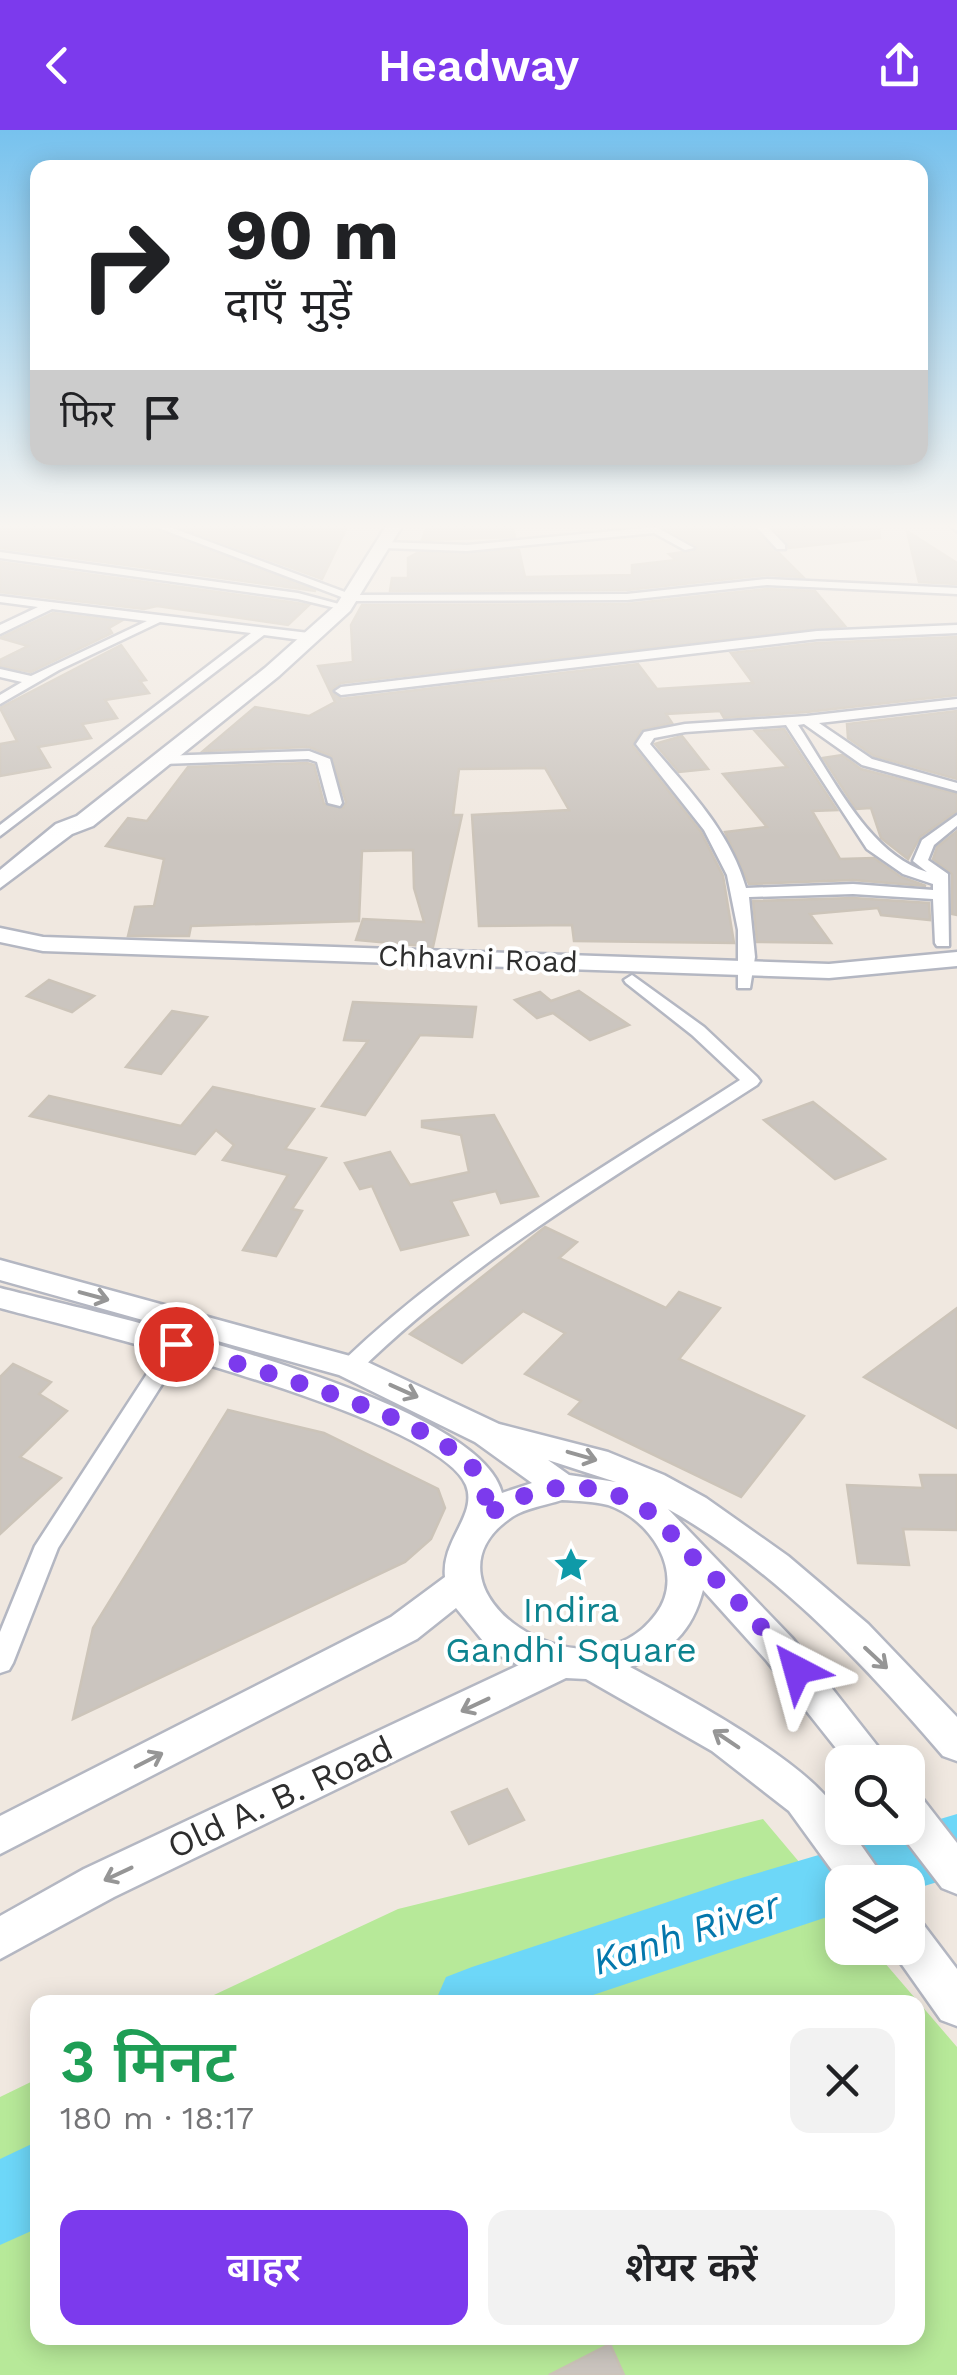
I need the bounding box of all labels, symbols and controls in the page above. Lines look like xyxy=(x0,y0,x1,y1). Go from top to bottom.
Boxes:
icon: back xyxy=(30,38,85,93)
icon: share xyxy=(872,38,927,93)
text: Headway xyxy=(378,39,579,92)
text: 90 m xyxy=(225,194,399,276)
icon: right xyxy=(60,200,190,330)
text: दाएँ मुड़ें xyxy=(225,278,352,331)
icon: arrive xyxy=(135,390,190,445)
text: फिर xyxy=(60,392,115,436)
street label: Chhavni Road xyxy=(378,938,578,979)
one-way arrow xyxy=(78,1288,109,1306)
pin xyxy=(134,1302,219,1387)
icon: arrive xyxy=(149,1317,204,1372)
one-way arrow xyxy=(388,1383,419,1401)
one-way arrow xyxy=(566,1448,597,1466)
place icon: Indira Gandhi Square xyxy=(552,1546,590,1584)
place label: Indira Gandhi Square xyxy=(445,1589,697,1671)
position arrow xyxy=(745,1618,849,1722)
one-way arrow xyxy=(863,1646,887,1670)
one-way arrow xyxy=(461,1696,491,1715)
street label: Old A. B. Road xyxy=(161,1726,399,1868)
one-way arrow xyxy=(712,1729,740,1750)
map controls xyxy=(825,1745,925,1965)
button: search xyxy=(825,1745,925,1845)
one-way arrow xyxy=(134,1750,164,1769)
one-way arrow xyxy=(104,1865,134,1884)
button: layers xyxy=(825,1865,925,1965)
water label: Kanh River xyxy=(587,1882,786,1984)
text: 3 मिनट xyxy=(60,2026,236,2097)
button: close xyxy=(790,2028,895,2133)
text: 180 m · 18:17 xyxy=(60,2099,254,2137)
button: बाहर xyxy=(60,2210,468,2325)
button: शेयर करें xyxy=(488,2210,895,2325)

